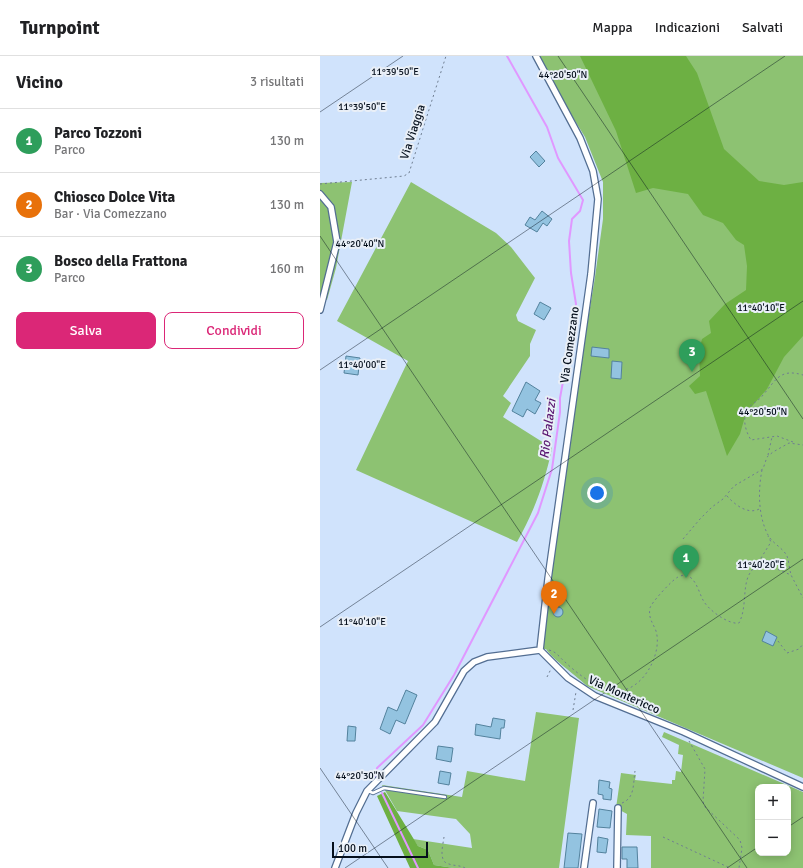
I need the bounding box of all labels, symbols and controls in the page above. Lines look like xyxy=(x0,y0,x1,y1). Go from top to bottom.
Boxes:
text: Turnpoint xyxy=(20,16,100,40)
text: Mappa xyxy=(592,19,633,36)
text: Indicazioni xyxy=(655,19,720,36)
text: Salvati xyxy=(742,19,783,36)
text: 11°39'50"E xyxy=(371,66,419,78)
text: 44°20'50"N xyxy=(539,69,587,81)
text: Vicino xyxy=(16,72,63,93)
text: 3 risultati xyxy=(250,74,304,90)
text: 11°39'50"E xyxy=(338,101,386,113)
street label: Via Viaggia xyxy=(397,103,429,161)
text: Parco Tozzoni xyxy=(54,124,142,142)
text: 1 xyxy=(25,133,33,149)
text: 130 m xyxy=(270,133,304,149)
text: Parco xyxy=(54,142,85,158)
text: Chiosco Dolce Vita xyxy=(54,188,175,206)
text: 2 xyxy=(25,197,33,213)
text: 130 m xyxy=(270,197,304,213)
text: Bar · Via Comezzano xyxy=(54,206,167,222)
text: 44°20'40"N xyxy=(336,238,384,250)
text: Bosco della Frattona xyxy=(54,252,188,270)
text: 3 xyxy=(25,261,33,277)
text: 160 m xyxy=(270,261,304,277)
text: Parco xyxy=(54,270,85,286)
text: 11°40'10"E xyxy=(737,302,785,314)
street label: Via Comezzano xyxy=(557,306,583,384)
button: Salva xyxy=(16,312,156,349)
button: Condividi xyxy=(164,312,304,349)
pin: 3 xyxy=(679,339,705,372)
text: 11°40'00"E xyxy=(338,359,386,371)
water label: Rio Palazzi xyxy=(536,397,560,460)
text: 44°20'50"N xyxy=(739,406,787,418)
your location xyxy=(587,483,607,503)
pin: 1 xyxy=(673,545,699,578)
text: 11°40'20"E xyxy=(737,559,785,571)
pin: 2 xyxy=(541,581,567,614)
text: 11°40'10"E xyxy=(338,616,386,628)
street label: Via Montericco xyxy=(586,673,662,717)
text: 44°20'30"N xyxy=(336,770,384,782)
map controls xyxy=(755,784,791,856)
button: + xyxy=(755,784,791,820)
button: − xyxy=(755,820,791,856)
scale bar xyxy=(332,840,428,859)
text: 100 m xyxy=(338,842,367,855)

